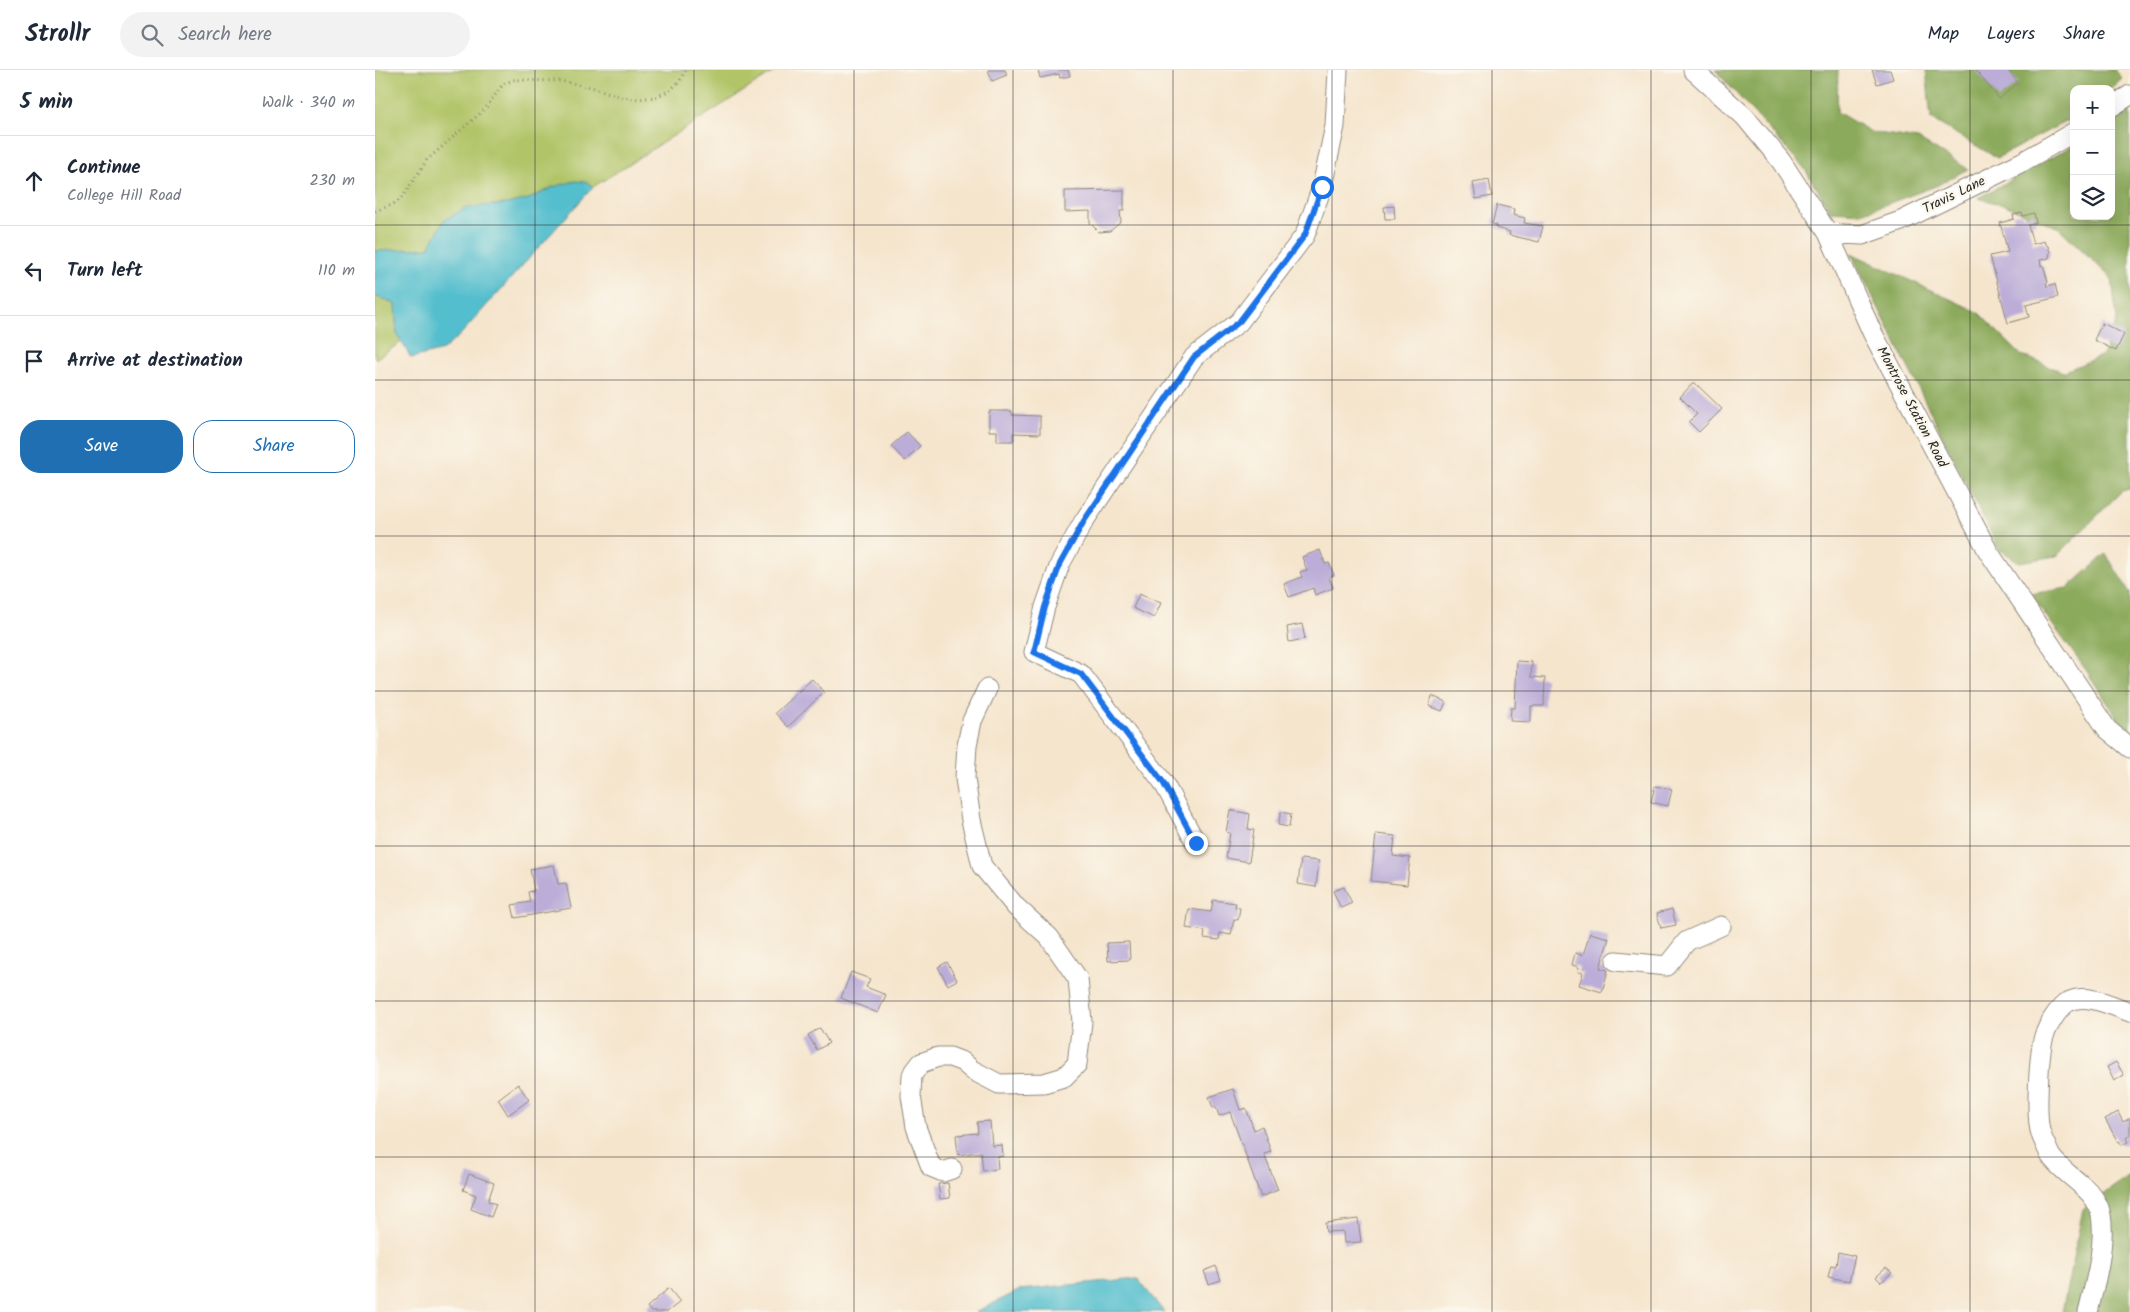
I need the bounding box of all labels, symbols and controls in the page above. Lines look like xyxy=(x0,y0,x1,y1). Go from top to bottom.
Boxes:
search box xyxy=(120,12,470,57)
text: Strollr xyxy=(25,15,90,54)
text: Search here xyxy=(178,20,272,50)
text: Map xyxy=(1928,20,1959,49)
text: Layers xyxy=(1987,20,2035,49)
text: Share xyxy=(2063,20,2105,49)
icon: search xyxy=(138,21,166,49)
map controls xyxy=(2070,85,2115,220)
button: + xyxy=(2070,85,2115,130)
text: 5 min xyxy=(20,86,73,119)
text: Walk · 340 m xyxy=(262,90,355,115)
button: − xyxy=(2070,130,2115,175)
text: Continue xyxy=(67,153,140,183)
icon: ahead xyxy=(20,167,48,195)
text: 230 m xyxy=(309,168,355,193)
street label: Travis Lane xyxy=(1919,170,1990,220)
button: layers xyxy=(2070,175,2115,220)
route start xyxy=(1311,176,1334,199)
text: College Hill Road xyxy=(67,183,181,208)
text: Turn left xyxy=(67,256,142,286)
icon: left xyxy=(20,257,48,285)
text: 110 m xyxy=(318,258,355,283)
street label: Montrose Station Road xyxy=(1871,342,1954,473)
text: Arrive at destination xyxy=(67,346,243,376)
icon: arrive xyxy=(20,347,48,375)
button: Save xyxy=(20,420,183,473)
button: Share xyxy=(193,420,355,473)
route end xyxy=(1185,832,1208,855)

